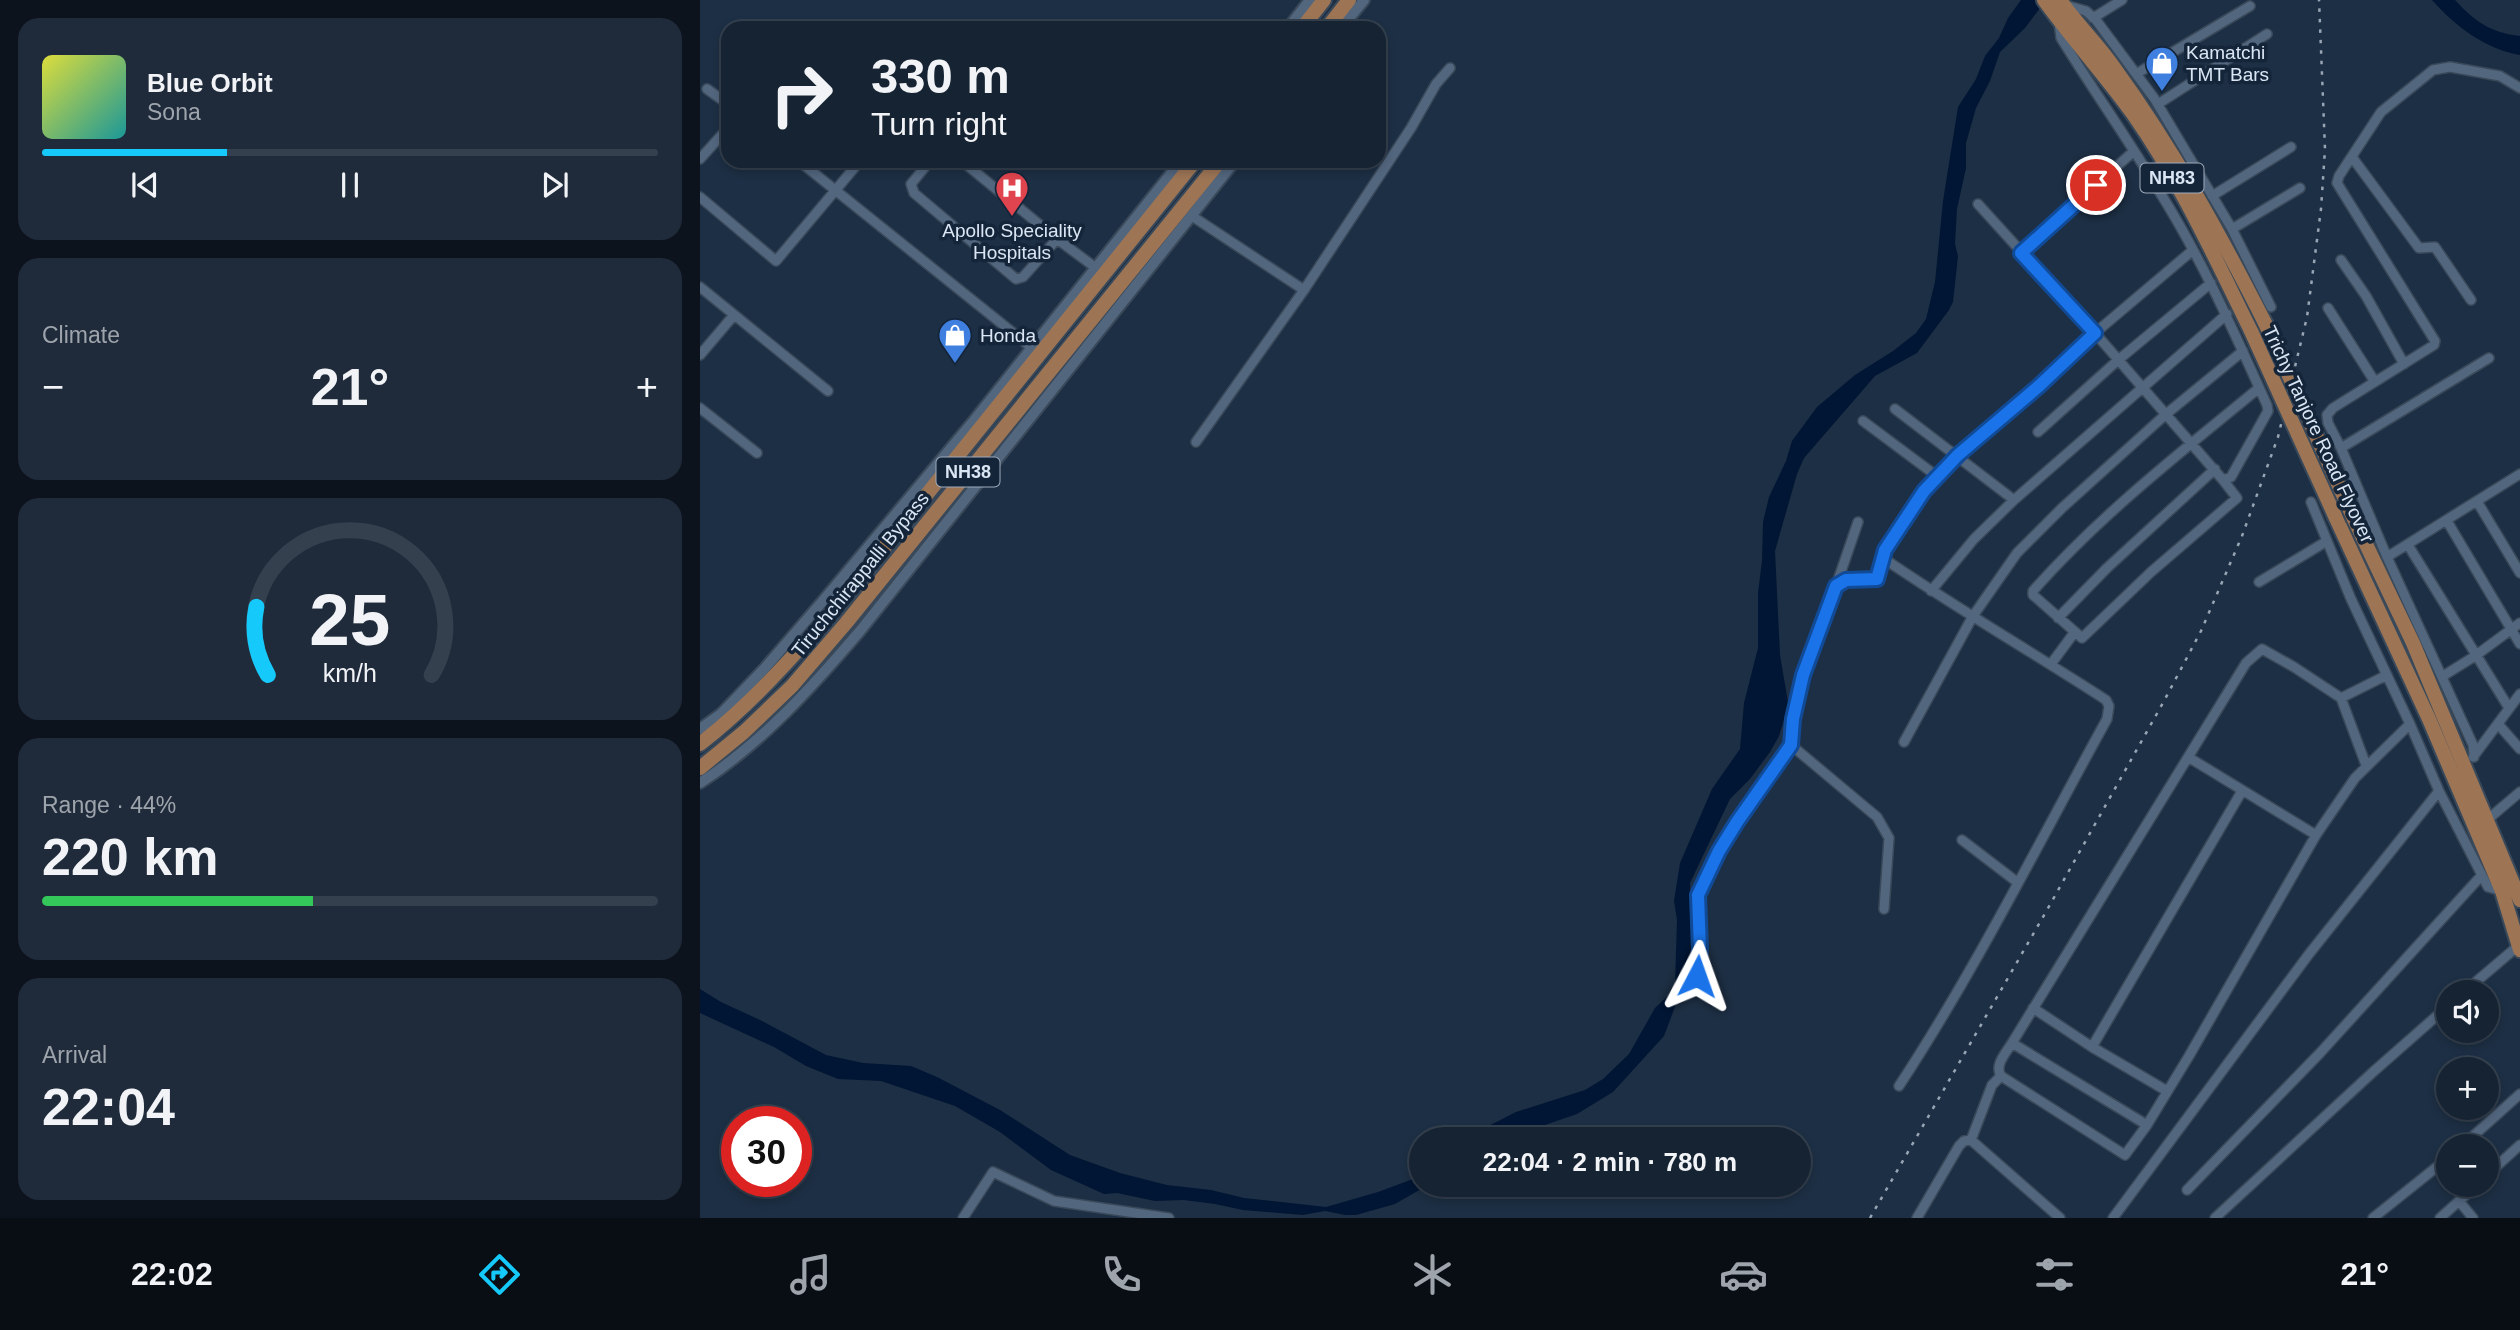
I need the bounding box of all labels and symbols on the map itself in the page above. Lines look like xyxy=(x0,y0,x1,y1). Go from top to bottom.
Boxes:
place label: Kamatchi TMT Bars xyxy=(2186,42,2269,85)
shop icon: Kamatchi TMT Bars xyxy=(2143,44,2181,93)
pin xyxy=(2066,155,2126,215)
road number: NH83 xyxy=(2140,163,2204,192)
hospital icon: Apollo Speciality Hospitals xyxy=(993,169,1031,218)
place label: Apollo Speciality Hospitals xyxy=(942,220,1082,263)
shop icon: Honda xyxy=(936,316,974,365)
street label: Trichy Tanjore Road Flyover xyxy=(2259,323,2378,546)
place label: Honda xyxy=(980,325,1036,346)
road number: NH38 xyxy=(936,458,1000,486)
street label: Tiruchchirappalli Bypass xyxy=(788,488,933,661)
position arrow xyxy=(1660,939,1734,1013)
speed limit sign: 30 xyxy=(721,1106,812,1197)

